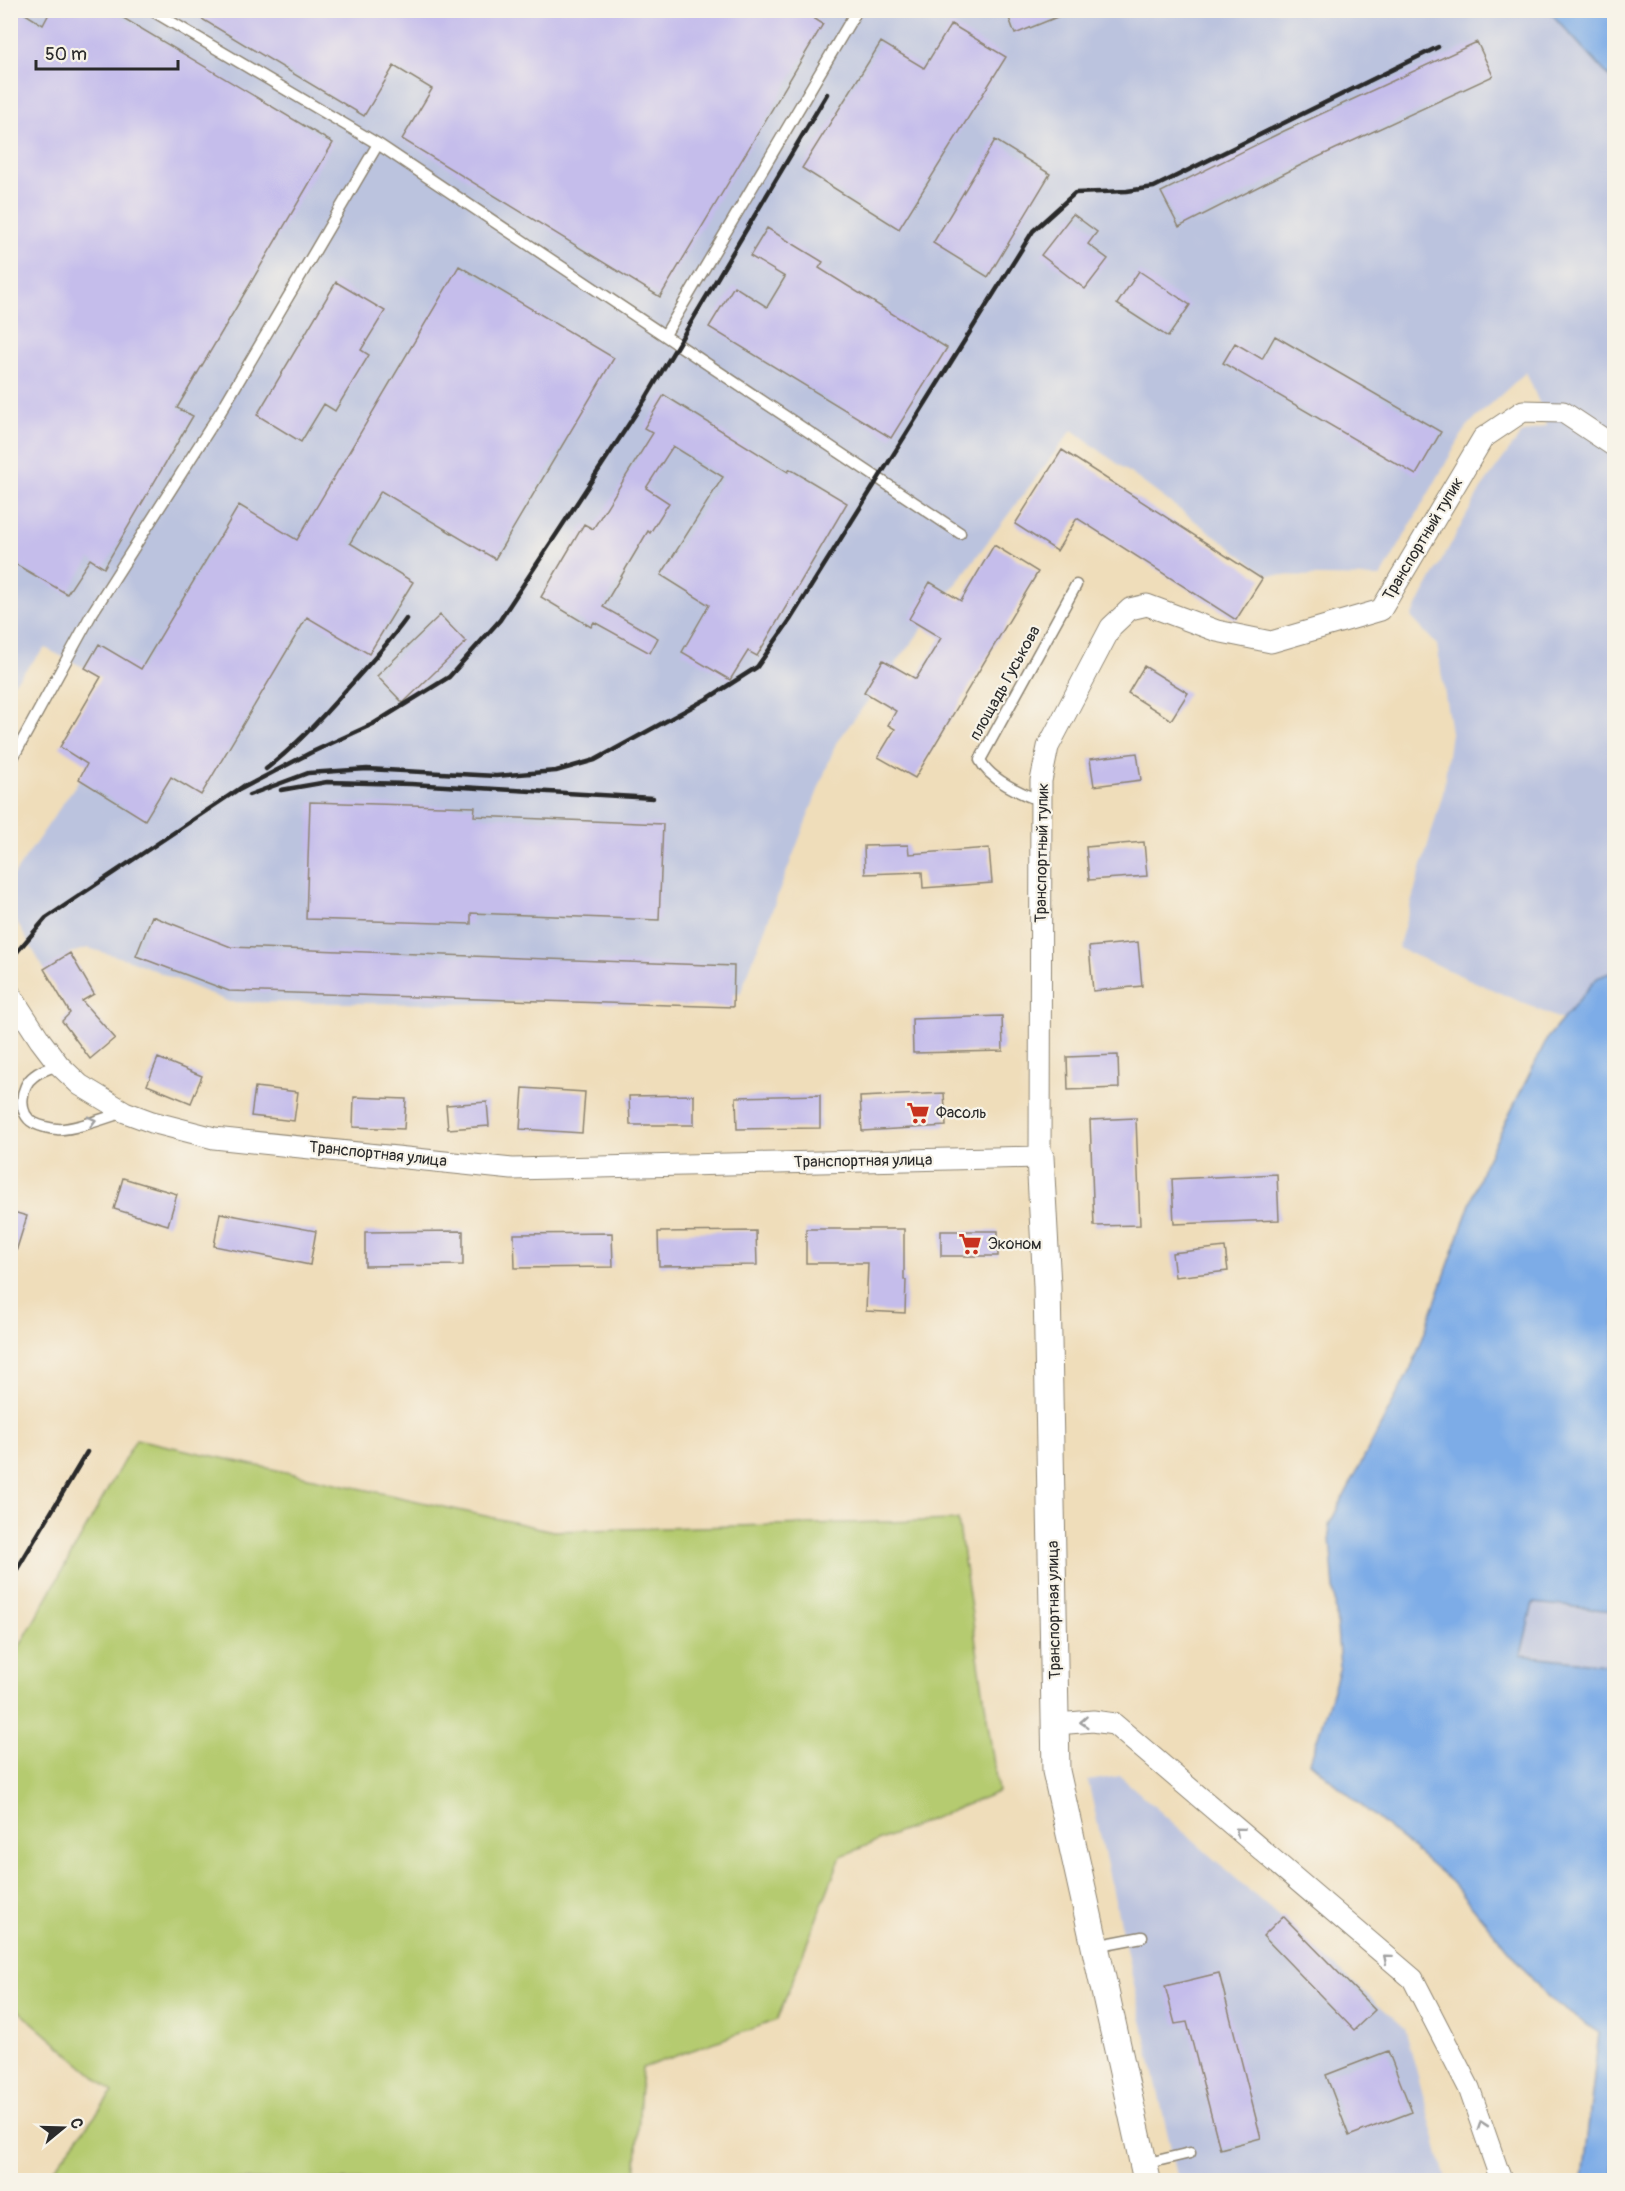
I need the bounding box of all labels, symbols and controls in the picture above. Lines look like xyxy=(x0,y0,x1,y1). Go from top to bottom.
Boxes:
scale bar xyxy=(36,33,178,71)
text: 50 m xyxy=(45,43,87,66)
street label: Транспортный тупик xyxy=(1378,474,1468,604)
street label: площадь Гуськова xyxy=(965,622,1045,744)
street label: Транспортный тупик xyxy=(1031,783,1053,923)
supermarket icon: Фасоль xyxy=(905,1100,931,1126)
place label: Фасоль xyxy=(936,1103,987,1123)
one-way arrow xyxy=(87,1116,97,1129)
street label: Транспортная улица xyxy=(308,1137,448,1171)
street label: Транспортная улица xyxy=(794,1150,932,1172)
supermarket icon: Эконом xyxy=(957,1231,983,1257)
place label: Эконом xyxy=(988,1234,1042,1254)
street label: Транспортная улица xyxy=(1043,1541,1065,1679)
one-way arrow xyxy=(1079,1715,1088,1728)
one-way arrow xyxy=(1235,1827,1246,1838)
one-way arrow xyxy=(1383,1954,1394,1965)
north arrow xyxy=(33,2098,93,2158)
text: С xyxy=(65,2116,87,2131)
one-way arrow xyxy=(1477,2120,1489,2131)

